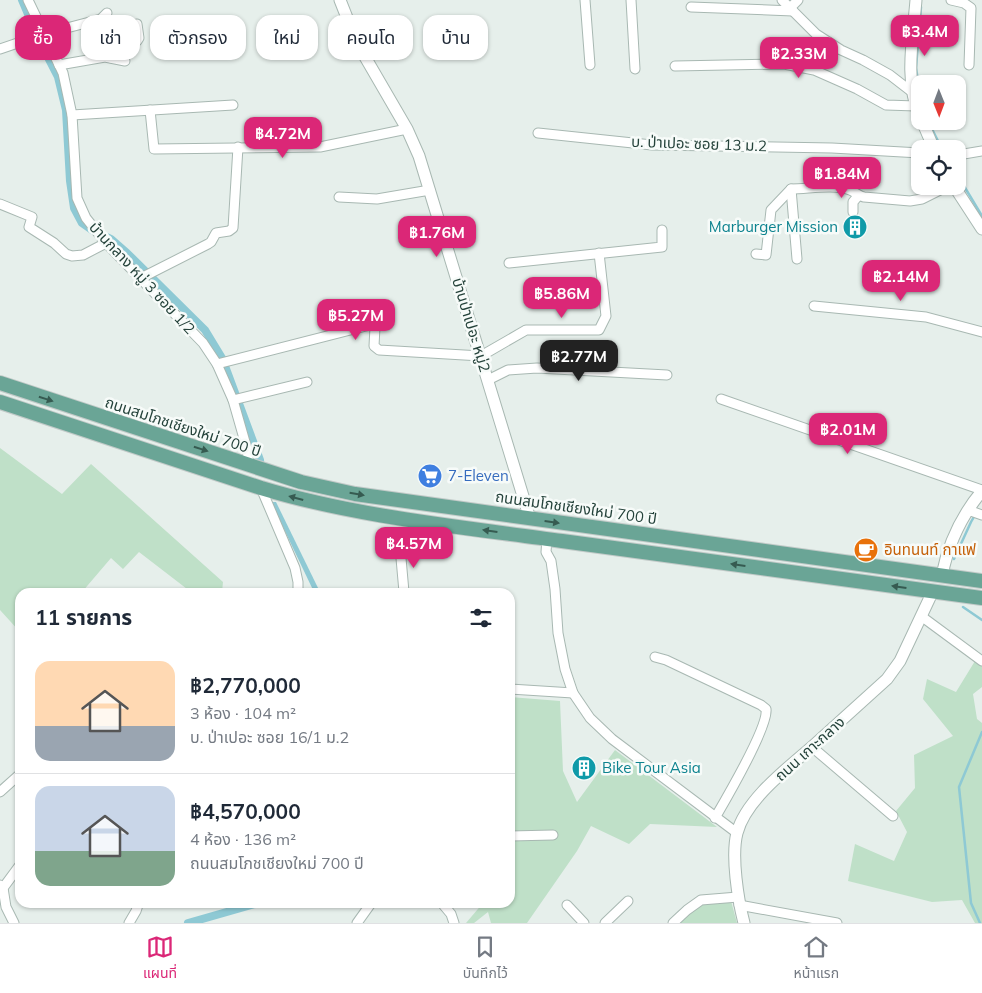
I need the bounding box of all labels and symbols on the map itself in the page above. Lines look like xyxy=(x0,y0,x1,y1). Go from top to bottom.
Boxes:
pin: ฿3.4M xyxy=(890,15,960,57)
pin: ฿2.33M xyxy=(758,36,840,79)
north arrow xyxy=(911,75,966,130)
pin: ฿4.72M xyxy=(242,116,324,159)
street label: บ. ป่าเปอะ ซอย 13 ม.2 xyxy=(631,132,767,155)
pin: ฿1.84M xyxy=(801,156,883,199)
building icon: Marburger Mission xyxy=(842,214,868,240)
pin: ฿1.76M xyxy=(396,216,478,258)
street label: บ้านกลาง หมู่ 3 ซอย 1/2 xyxy=(85,217,199,338)
place label: Marburger Mission xyxy=(709,217,838,236)
pin: ฿2.14M xyxy=(860,260,942,302)
street label: บ้านป่าเปอะ หมู่2 xyxy=(448,275,495,374)
pin: ฿5.86M xyxy=(521,276,603,319)
pin: ฿5.27M xyxy=(315,298,397,341)
pin: ฿2.77M xyxy=(538,340,620,382)
street label: ถนนสมโภชเชียงใหม่ 700 ปี xyxy=(103,392,264,461)
one-way arrow xyxy=(39,395,54,403)
pin: ฿2.01M xyxy=(807,412,889,455)
one-way arrow xyxy=(193,446,208,454)
supermarket icon: 7-Eleven xyxy=(417,463,443,489)
place label: 7-Eleven xyxy=(448,466,509,485)
street label: ถนนสมโภชเชียงใหม่ 700 ปี xyxy=(494,487,658,528)
one-way arrow xyxy=(349,490,365,498)
one-way arrow xyxy=(288,494,303,502)
one-way arrow xyxy=(545,518,561,526)
pin: ฿4.57M xyxy=(373,526,455,569)
one-way arrow xyxy=(482,527,498,535)
cafe icon: อินทนนท์ กาแฟ xyxy=(853,537,879,563)
place label: อินทนนท์ กาแฟ xyxy=(884,540,976,559)
one-way arrow xyxy=(730,561,746,569)
one-way arrow xyxy=(891,582,907,590)
street label: ถนน เกาะกลาง xyxy=(771,712,849,785)
building icon: Bike Tour Asia xyxy=(571,755,597,781)
place label: Bike Tour Asia xyxy=(602,758,701,777)

